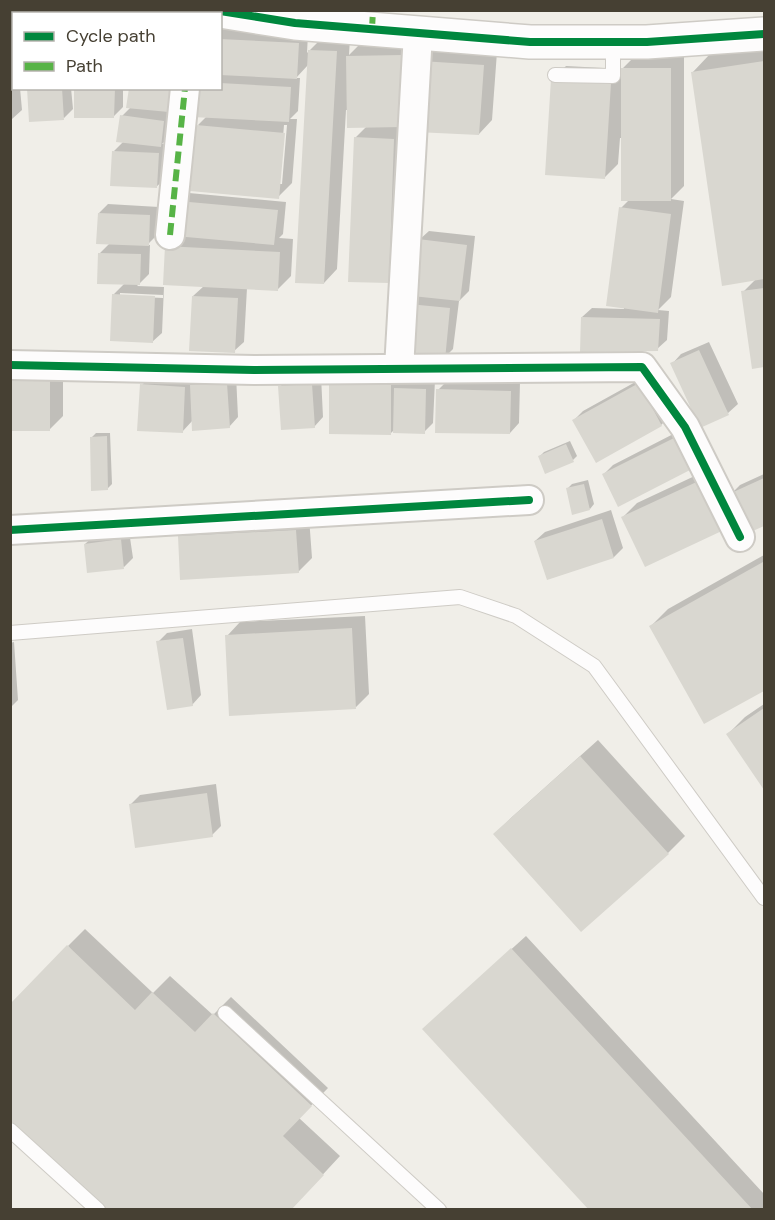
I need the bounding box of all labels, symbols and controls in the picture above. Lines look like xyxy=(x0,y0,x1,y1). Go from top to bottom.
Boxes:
legend xyxy=(12,12,222,90)
text: Cycle path xyxy=(66,24,156,48)
text: Path xyxy=(66,54,103,78)

